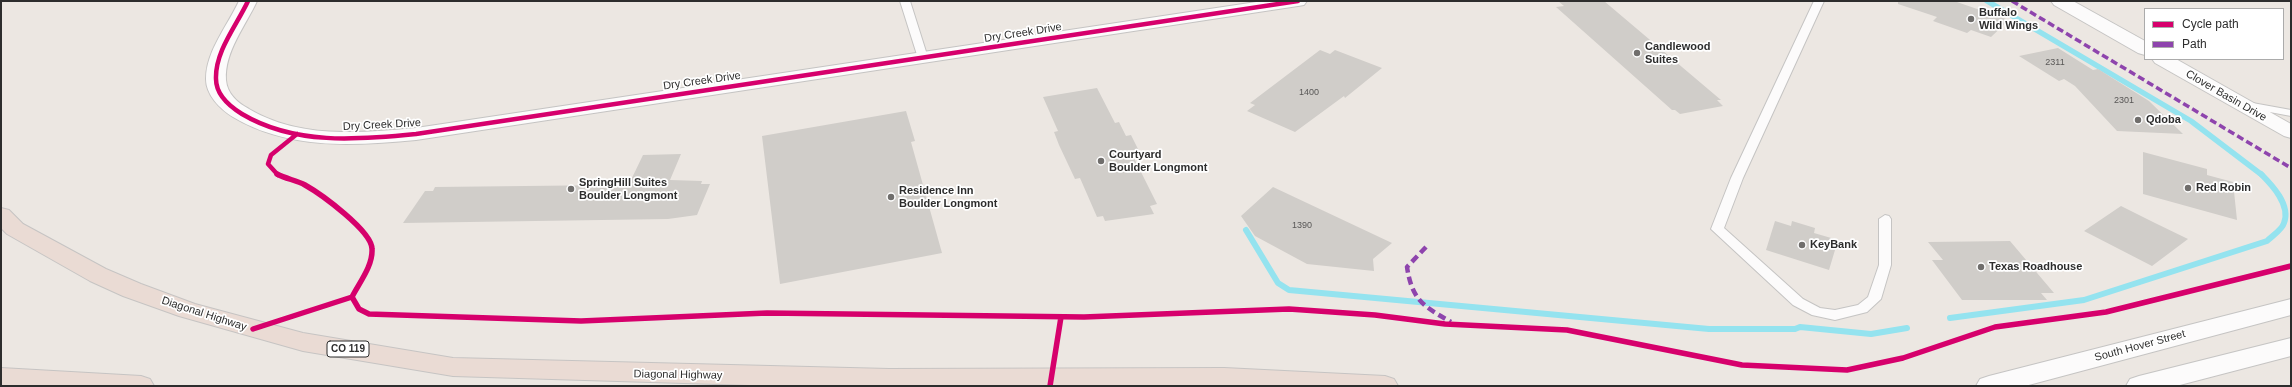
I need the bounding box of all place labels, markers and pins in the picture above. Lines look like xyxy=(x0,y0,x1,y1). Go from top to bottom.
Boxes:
place label: Buffalo Wild Wings xyxy=(1979,6,2038,32)
marker: Buffalo Wild Wings xyxy=(1966,14,1976,24)
place label: Candlewood Suites xyxy=(1645,40,1710,66)
marker: Candlewood Suites xyxy=(1632,48,1642,58)
place label: Qdoba xyxy=(2146,113,2181,127)
marker: Qdoba xyxy=(2133,115,2143,125)
place label: Courtyard Boulder Longmont xyxy=(1109,148,1207,174)
marker: Courtyard Boulder Longmont xyxy=(1096,156,1106,166)
place label: SpringHill Suites Boulder Longmont xyxy=(579,176,677,202)
place label: Red Robin xyxy=(2196,181,2251,195)
marker: Red Robin xyxy=(2183,183,2193,193)
marker: SpringHill Suites Boulder Longmont xyxy=(566,184,576,194)
place label: Residence Inn Boulder Longmont xyxy=(899,184,997,210)
marker: Residence Inn Boulder Longmont xyxy=(886,192,896,202)
place label: KeyBank xyxy=(1810,238,1857,252)
marker: KeyBank xyxy=(1797,240,1807,250)
place label: Texas Roadhouse xyxy=(1989,260,2082,274)
marker: Texas Roadhouse xyxy=(1976,262,1986,272)

